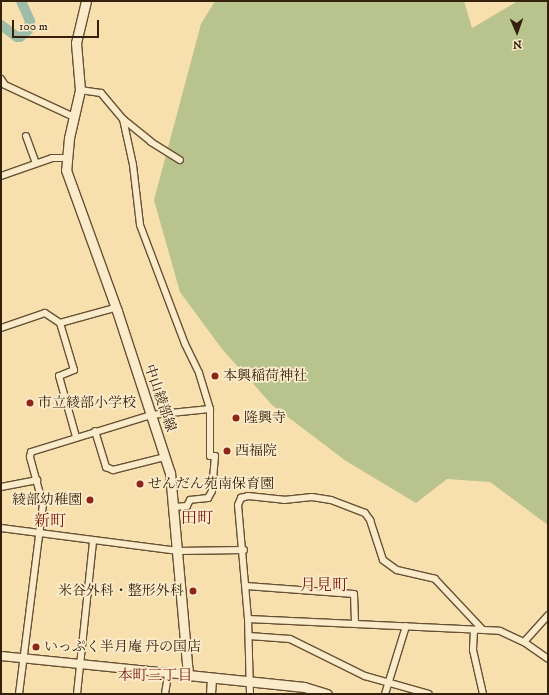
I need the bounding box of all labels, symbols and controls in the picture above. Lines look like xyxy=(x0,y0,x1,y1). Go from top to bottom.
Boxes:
scale bar xyxy=(14,12,101,38)
north arrow xyxy=(497,12,537,52)
text: 100 m xyxy=(19,19,48,34)
text: N xyxy=(513,37,522,51)
street label: 中山綾部線 xyxy=(141,362,179,434)
place label: 本興稲荷神社 xyxy=(223,368,307,384)
marker: 本興稲荷神社 xyxy=(210,371,220,381)
place label: 市立綾部小学校 xyxy=(38,395,136,411)
marker: 市立綾部小学校 xyxy=(25,398,35,408)
place label: 隆興寺 xyxy=(244,410,286,426)
marker: 隆興寺 xyxy=(231,413,241,423)
place label: 西福院 xyxy=(235,443,277,459)
marker: 西福院 xyxy=(222,446,232,456)
place label: せんだん苑南保育園 xyxy=(148,476,274,492)
marker: せんだん苑南保育園 xyxy=(135,479,145,489)
place label: 綾部幼稚園 xyxy=(12,492,82,508)
marker: 綾部幼稚園 xyxy=(85,495,95,505)
district label: 田町 xyxy=(181,508,213,528)
district label: 新町 xyxy=(34,511,66,531)
district label: 月見町 xyxy=(300,575,348,595)
place label: 米谷外科・整形外科 xyxy=(58,583,184,599)
marker: 米谷外科・整形外科 xyxy=(187,585,199,597)
place label: いっぷく半月庵 丹の国店 xyxy=(44,639,201,655)
marker: いっぷく半月庵 丹の国店 xyxy=(31,642,41,652)
district label: 本町三丁目 xyxy=(118,667,192,685)

